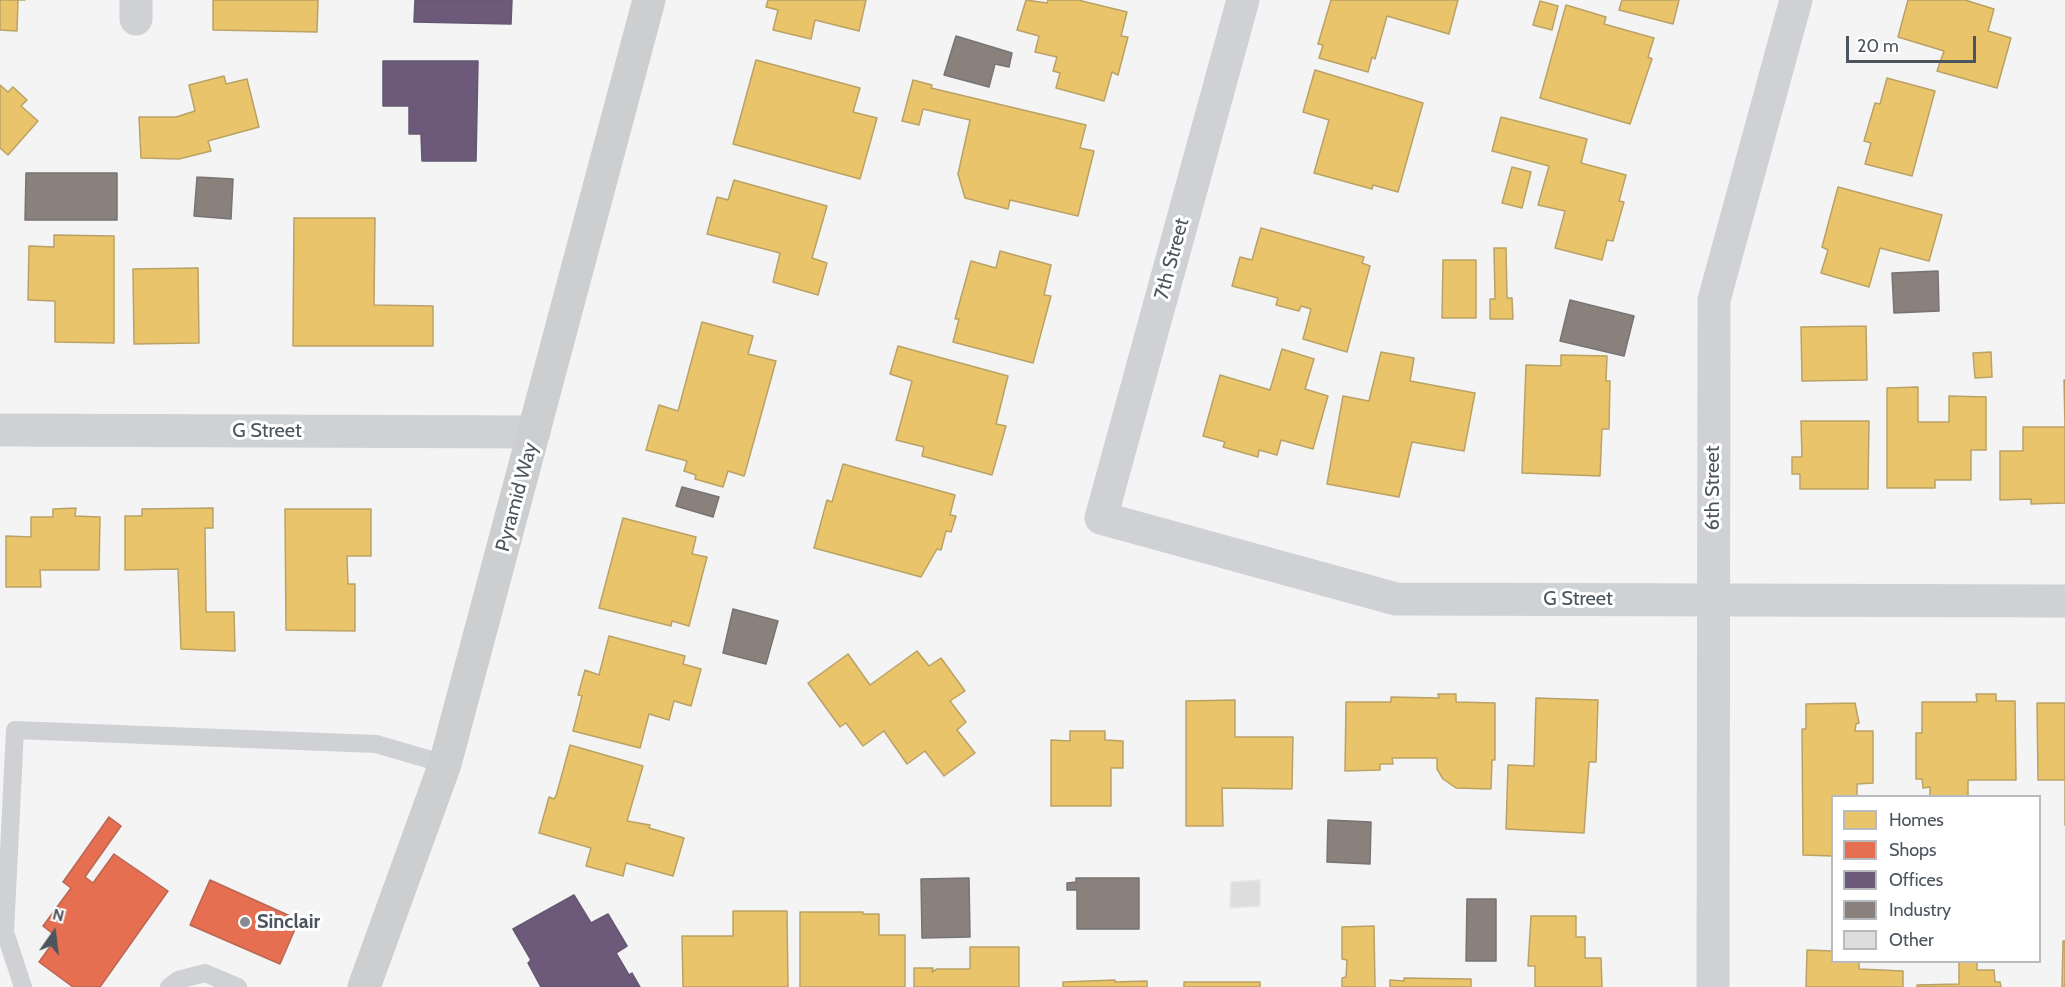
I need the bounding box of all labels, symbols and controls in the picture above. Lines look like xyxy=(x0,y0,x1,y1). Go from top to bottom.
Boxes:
scale bar xyxy=(1849,24,1980,62)
text: 20 m xyxy=(1857,35,1899,57)
street label: 7th Street xyxy=(1150,216,1194,302)
street label: G Street xyxy=(232,419,302,443)
street label: Pyramid Way xyxy=(491,440,543,554)
street label: 6th Street xyxy=(1701,446,1725,530)
street label: G Street xyxy=(1543,587,1613,611)
legend xyxy=(1831,795,2041,963)
text: Homes xyxy=(1889,809,1944,831)
text: Shops xyxy=(1889,839,1937,861)
text: Offices xyxy=(1889,869,1943,891)
text: Industry xyxy=(1889,899,1951,921)
north arrow xyxy=(24,903,84,963)
text: N xyxy=(51,904,66,926)
place label: Sinclair xyxy=(257,910,320,934)
marker: Sinclair xyxy=(238,915,252,929)
text: Other xyxy=(1889,929,1934,951)

